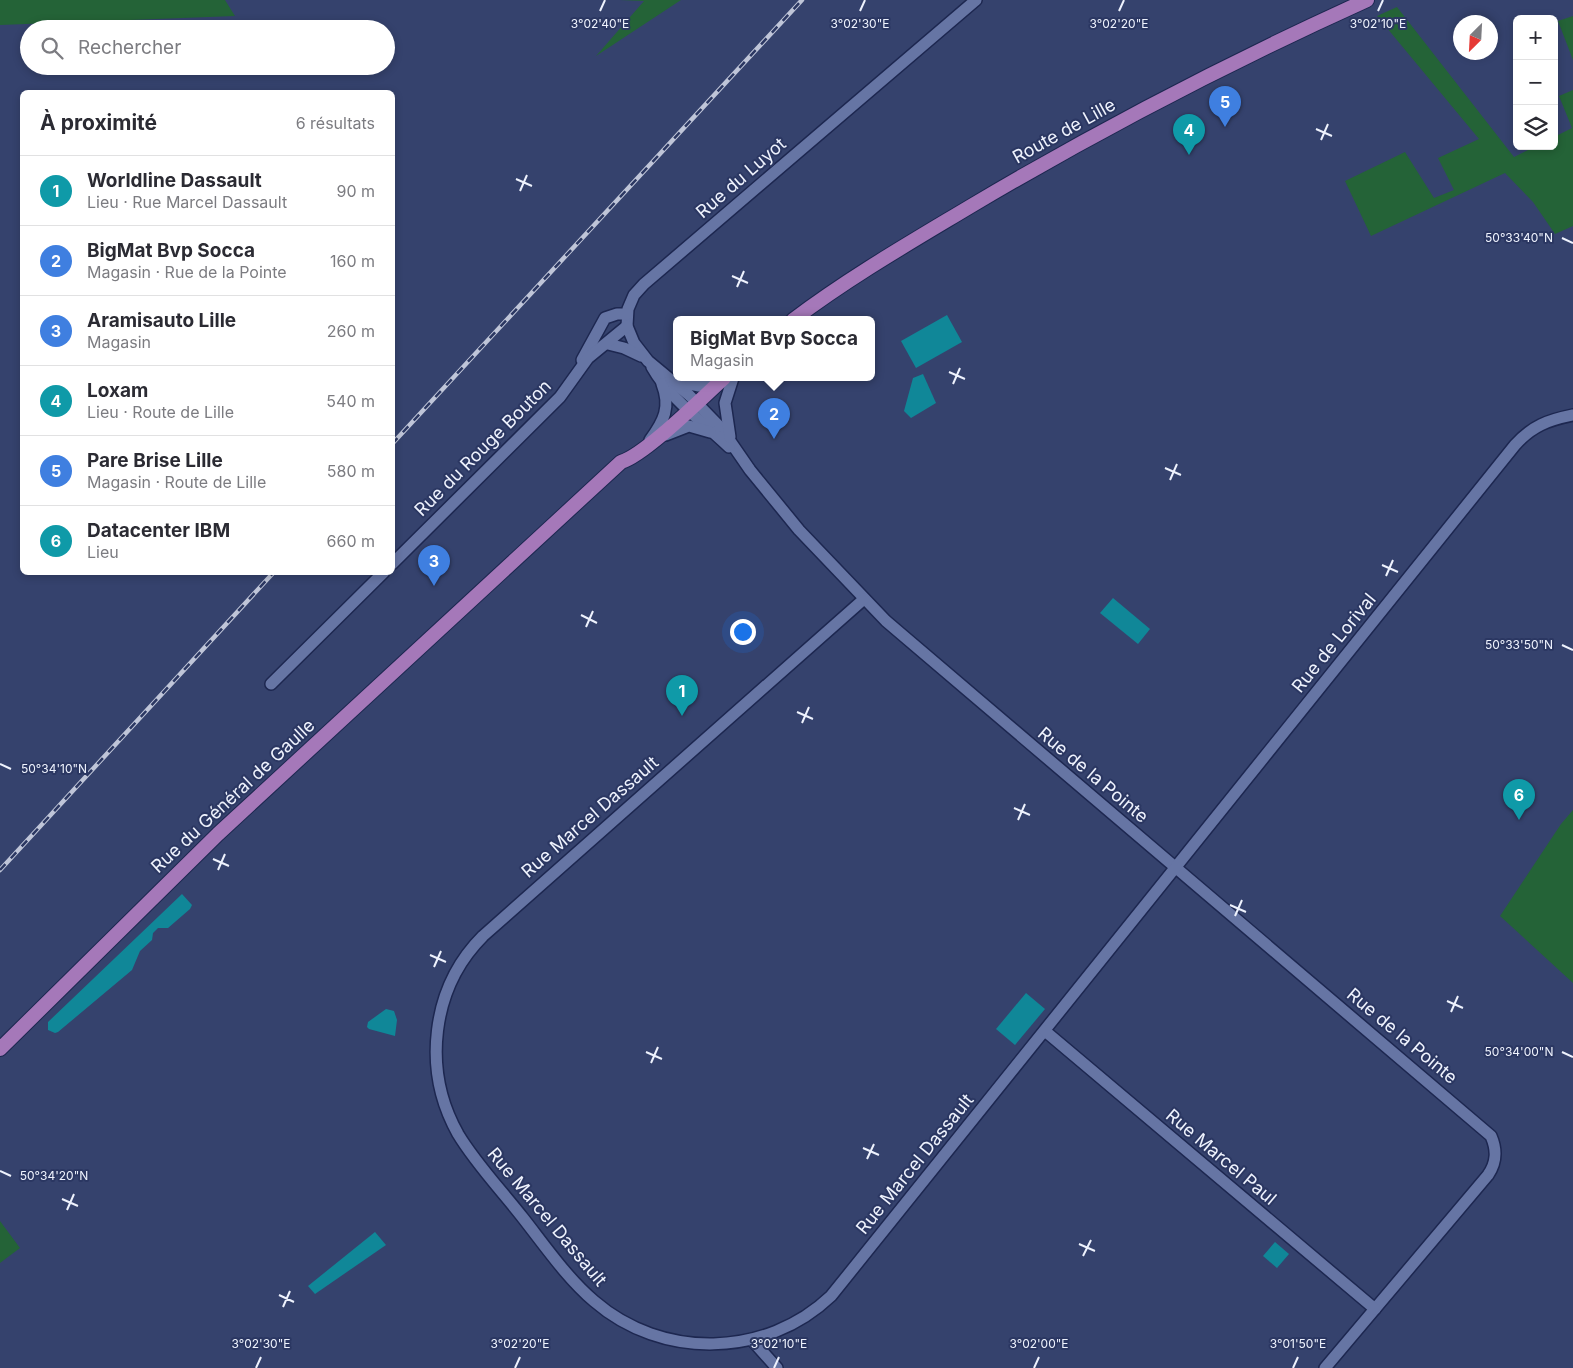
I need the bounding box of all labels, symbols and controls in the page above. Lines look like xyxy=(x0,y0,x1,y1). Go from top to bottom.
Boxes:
north arrow xyxy=(1453,15,1498,60)
map controls xyxy=(1513,15,1558,150)
button: + xyxy=(1513,15,1558,60)
text: 3°02'40"E xyxy=(571,16,629,31)
text: 3°02'30"E xyxy=(831,16,889,31)
text: 3°02'20"E xyxy=(1090,16,1148,31)
text: 3°02'10"E xyxy=(1350,16,1406,31)
search box xyxy=(20,20,395,75)
icon: search xyxy=(38,34,66,62)
text: Rechercher xyxy=(78,36,181,59)
button: − xyxy=(1513,60,1558,105)
pin: 5 xyxy=(1209,86,1241,127)
street label: Route de Lille xyxy=(1009,94,1119,167)
button: layers xyxy=(1513,105,1558,150)
text: À proximité xyxy=(40,110,157,135)
text: 6 résultats xyxy=(296,113,375,133)
pin: 4 xyxy=(1173,114,1205,155)
street label: Rue du Luyot xyxy=(692,133,790,222)
text: Worldline Dassault xyxy=(87,169,262,192)
text: 1 xyxy=(53,181,59,201)
text: 90 m xyxy=(336,181,375,201)
text: Lieu · Rue Marcel Dassault xyxy=(87,192,287,212)
text: 50°33'40"N xyxy=(1485,230,1553,245)
text: BigMat Bvp Socca xyxy=(87,239,255,262)
text: 2 xyxy=(51,251,61,271)
text: 160 m xyxy=(330,251,375,271)
text: Magasin · Rue de la Pointe xyxy=(87,262,287,282)
text: Aramisauto Lille xyxy=(87,309,236,332)
popup xyxy=(673,316,875,381)
text: 3 xyxy=(51,321,61,341)
text: 260 m xyxy=(327,321,375,341)
text: BigMat Bvp Socca xyxy=(690,327,858,350)
text: Magasin xyxy=(87,332,151,352)
text: Magasin xyxy=(690,350,754,370)
street label: Rue du Rouge Bouton xyxy=(410,375,555,520)
text: Loxam xyxy=(87,379,148,402)
text: 4 xyxy=(51,391,61,411)
text: 540 m xyxy=(326,391,375,411)
pin: 2 xyxy=(758,398,790,439)
text: Lieu · Route de Lille xyxy=(87,402,234,422)
text: Pare Brise Lille xyxy=(87,449,223,472)
text: 5 xyxy=(51,461,61,481)
text: 580 m xyxy=(327,461,375,481)
text: Magasin · Route de Lille xyxy=(87,472,266,492)
text: Datacenter IBM xyxy=(87,519,230,542)
text: 6 xyxy=(51,531,61,551)
text: 660 m xyxy=(327,531,375,551)
text: Lieu xyxy=(87,542,119,562)
pin: 3 xyxy=(418,545,450,586)
street label: Rue de Lorival xyxy=(1287,589,1380,696)
your location xyxy=(730,619,756,645)
text: 50°33'50"N xyxy=(1485,637,1553,652)
pin: 1 xyxy=(666,675,698,716)
street label: Rue du Général de Gaulle xyxy=(147,714,319,877)
street label: Rue de la Pointe xyxy=(1034,722,1153,827)
street label: Rue Marcel Dassault xyxy=(517,751,662,882)
text: 50°34'10"N xyxy=(21,761,87,776)
pin: 6 xyxy=(1503,779,1535,820)
street label: Rue de la Pointe xyxy=(1343,983,1462,1088)
text: 50°34'00"N xyxy=(1485,1044,1553,1059)
street label: Rue Marcel Dassault xyxy=(852,1089,978,1238)
street label: Rue Marcel Paul xyxy=(1162,1104,1281,1209)
street label: Rue Marcel Dassault xyxy=(483,1143,611,1290)
text: 50°34'20"N xyxy=(20,1168,88,1183)
text: 3°02'30"E xyxy=(232,1336,290,1351)
text: 3°02'20"E xyxy=(491,1336,549,1351)
text: 3°02'10"E xyxy=(751,1336,807,1351)
text: 3°02'00"E xyxy=(1009,1336,1069,1351)
text: 3°01'50"E xyxy=(1270,1336,1326,1351)

